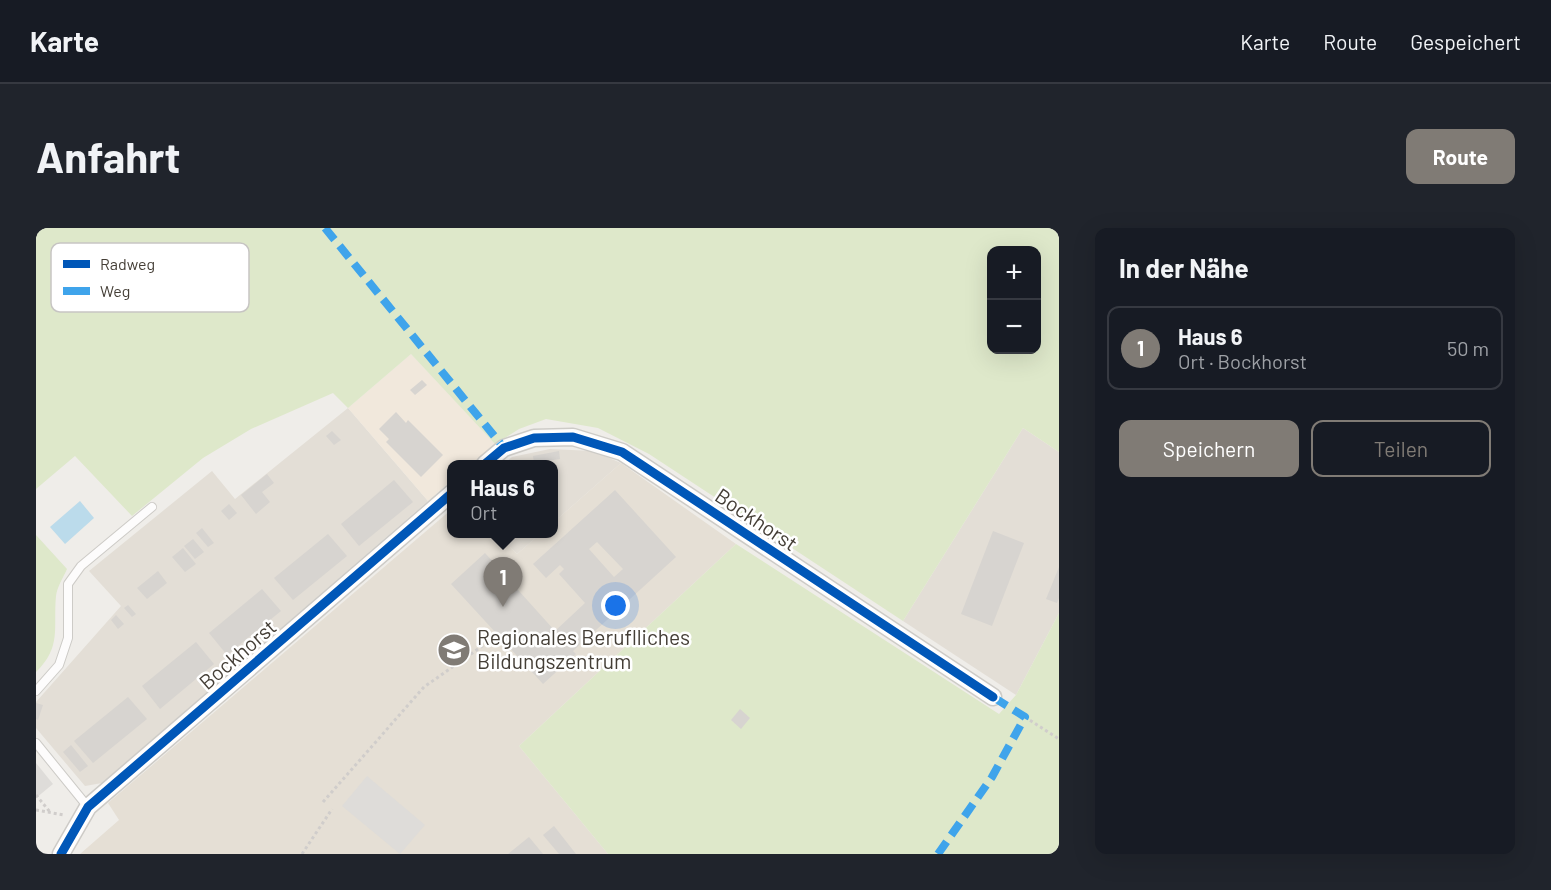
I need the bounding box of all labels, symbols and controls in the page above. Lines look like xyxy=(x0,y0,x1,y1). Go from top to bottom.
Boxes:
text: Karte xyxy=(30,24,99,58)
text: Karte xyxy=(1240,29,1290,54)
text: Route xyxy=(1323,29,1377,54)
text: Gespeichert xyxy=(1410,29,1521,54)
button: Route xyxy=(1406,129,1515,184)
text: Anfahrt xyxy=(36,131,181,181)
legend xyxy=(51,243,249,312)
map controls xyxy=(987,246,1041,354)
button: + xyxy=(987,246,1041,300)
text: In der Nähe xyxy=(1119,252,1249,283)
text: Radweg xyxy=(100,254,155,273)
text: Weg xyxy=(100,281,130,300)
button: − xyxy=(987,300,1041,354)
text: Haus 6 xyxy=(1178,323,1243,349)
text: 1 xyxy=(1137,336,1144,360)
text: 50 m xyxy=(1447,336,1489,360)
text: Ort · Bockhorst xyxy=(1178,349,1307,373)
button: Speichern xyxy=(1119,420,1299,477)
button: Teilen xyxy=(1311,420,1491,477)
popup xyxy=(447,460,558,538)
text: Haus 6 xyxy=(470,474,535,500)
street label: Bockhorst xyxy=(711,482,803,555)
text: Ort xyxy=(470,500,497,524)
pin: 1 xyxy=(484,558,522,607)
your location xyxy=(601,591,630,620)
street label: Bockhorst xyxy=(193,614,281,694)
place label: Regionales Beruflliches Bildungszentrum xyxy=(477,624,690,673)
school or university icon: Regionales Beruflliches Bildungszentrum xyxy=(436,632,472,668)

